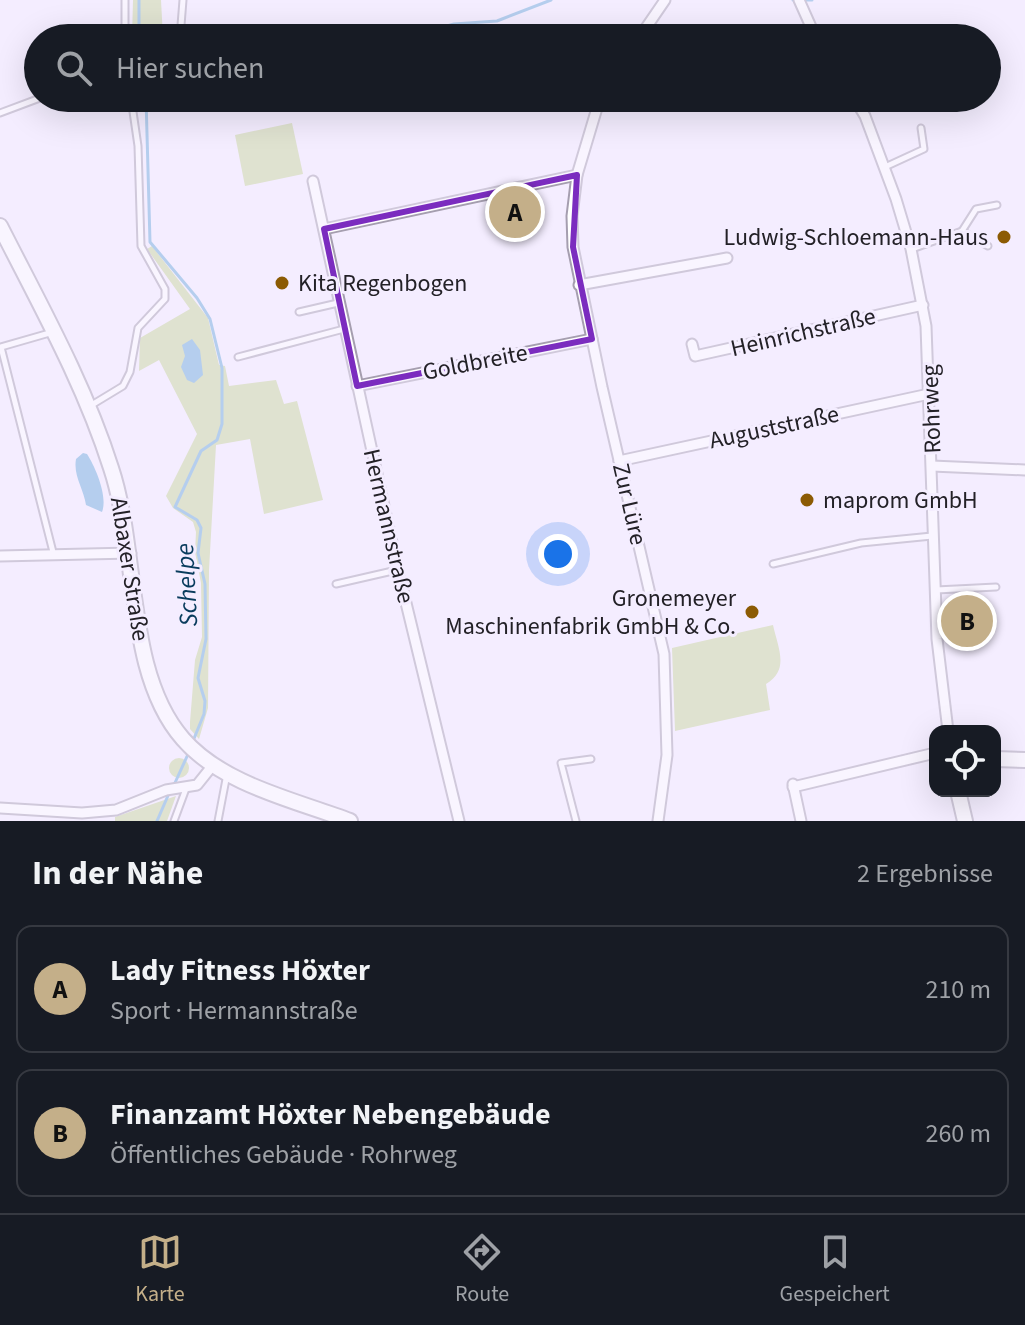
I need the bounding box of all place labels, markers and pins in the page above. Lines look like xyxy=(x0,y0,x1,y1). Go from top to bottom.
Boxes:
pin: A xyxy=(489,182,541,242)
place label: Ludwig-Schloemann-Haus xyxy=(723,220,988,255)
marker: Ludwig-Schloemann-Haus xyxy=(995,228,1013,246)
place label: Kita Regenbogen xyxy=(298,266,467,301)
marker: Kita Regenbogen xyxy=(273,274,291,292)
place label: maprom GmbH xyxy=(823,483,978,518)
marker: maprom GmbH xyxy=(798,491,816,509)
place label: Gronemeyer Maschinenfabrik GmbH & Co. xyxy=(445,581,737,644)
pin: B xyxy=(941,591,993,651)
marker: Gronemeyer Maschinenfabrik GmbH & Co. xyxy=(743,603,761,621)

